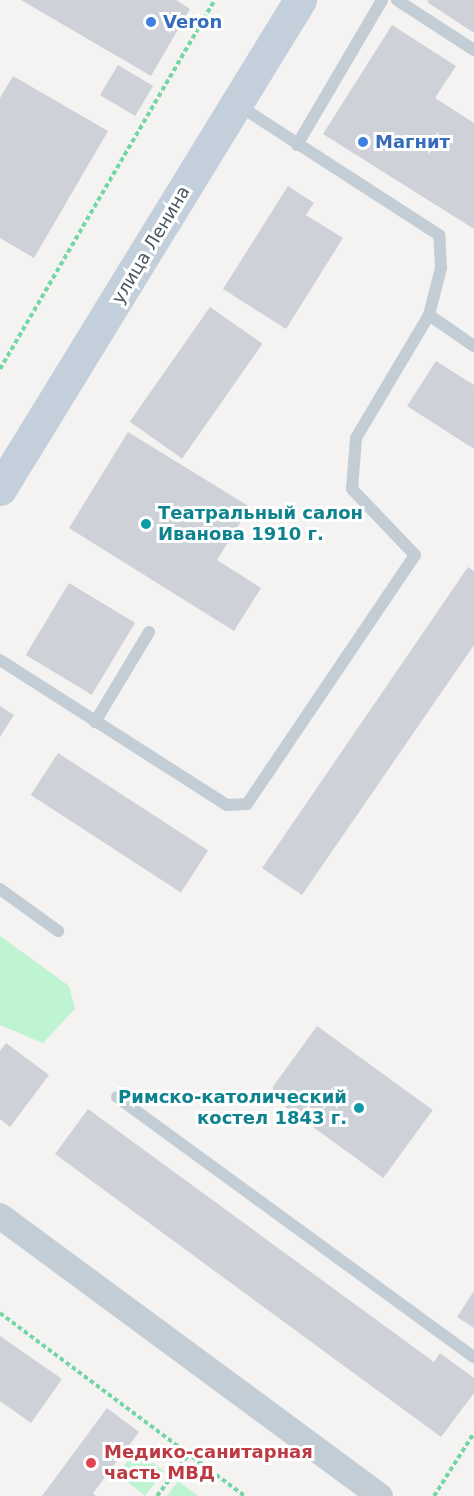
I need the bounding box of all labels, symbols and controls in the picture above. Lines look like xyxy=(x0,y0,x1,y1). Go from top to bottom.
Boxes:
place label: Veron xyxy=(163,11,222,33)
marker: Veron xyxy=(144,15,158,29)
place label: Магнит xyxy=(375,131,450,153)
marker: Магнит xyxy=(356,135,370,149)
street label: улица Ленина xyxy=(107,182,195,308)
place label: Театральный салон Иванова 1910 г. xyxy=(158,503,363,546)
marker: Театральный салон Иванова 1910 г. xyxy=(139,517,153,531)
place label: Римско-католический костел 1843 г. xyxy=(118,1087,347,1130)
marker: Римско-католический костел 1843 г. xyxy=(352,1101,366,1115)
place label: Медико-санитарная часть МВД xyxy=(104,1442,313,1484)
marker: Медико-санитарная часть МВД xyxy=(82,1454,100,1472)

